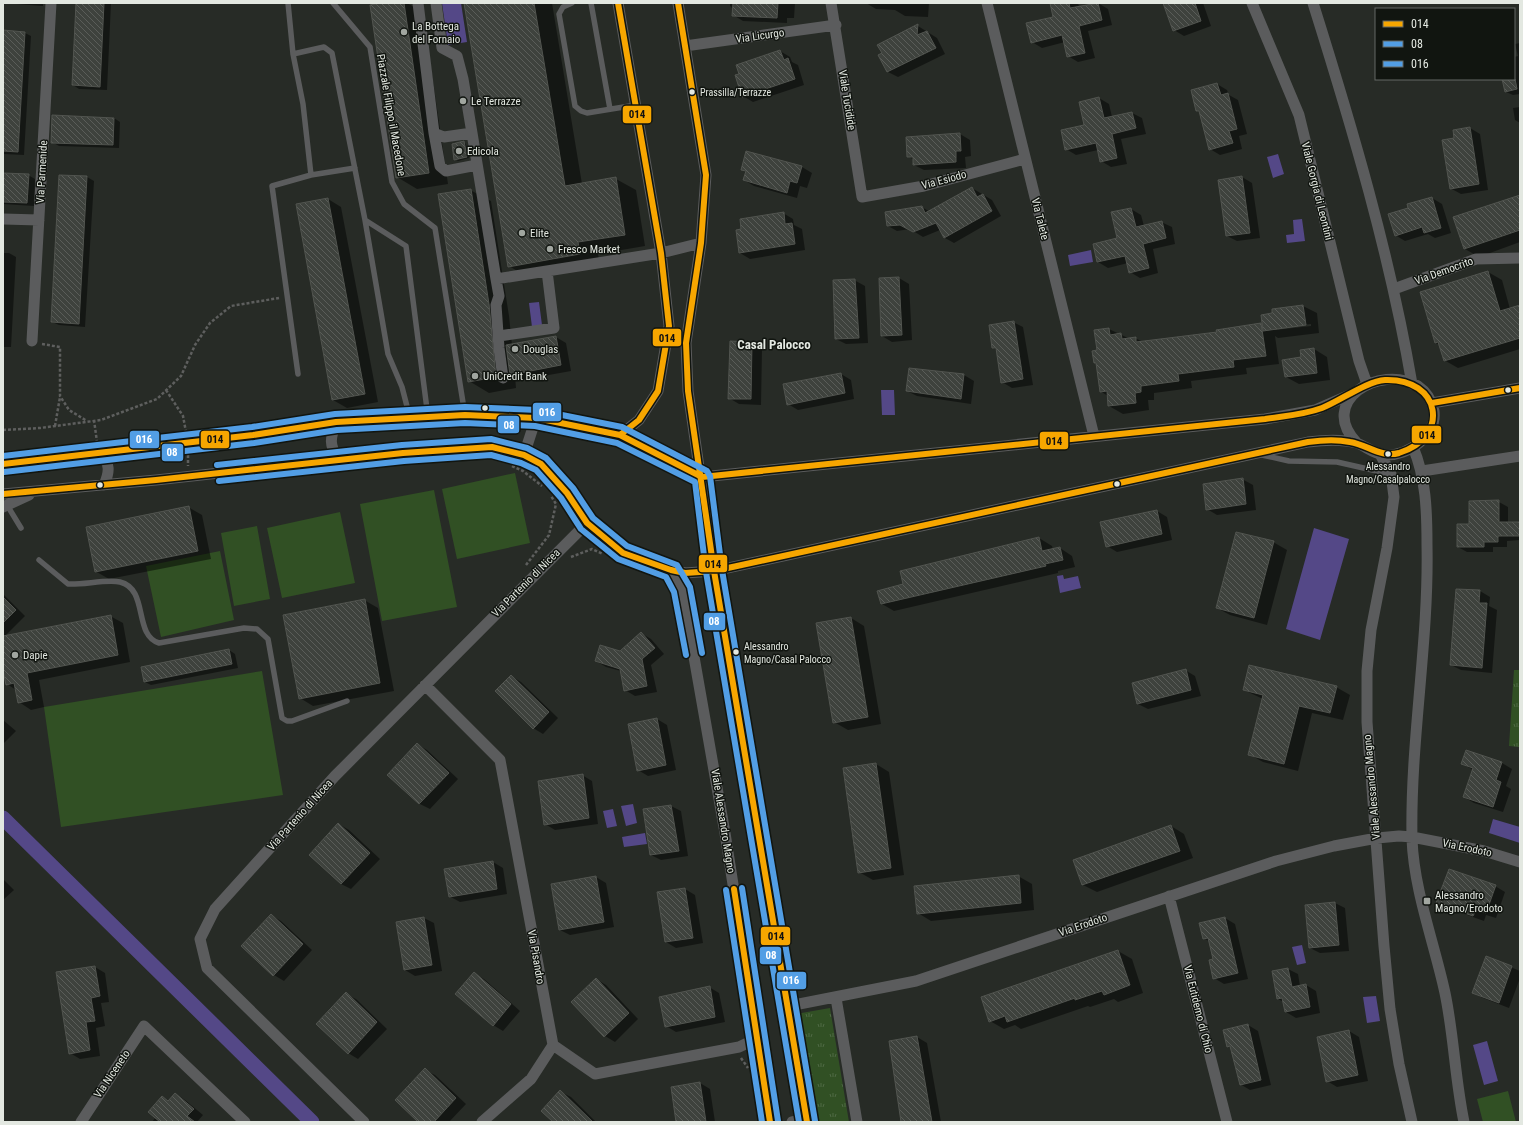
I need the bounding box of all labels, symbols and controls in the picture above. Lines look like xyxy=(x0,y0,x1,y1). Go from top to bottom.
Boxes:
legend xyxy=(1375,8,1515,80)
text: 014 xyxy=(1411,17,1429,31)
place label: La Bottega del Fornaio xyxy=(412,20,461,46)
street label: Via Licurgo xyxy=(735,26,786,46)
marker: La Bottega del Fornaio xyxy=(399,27,409,37)
text: 08 xyxy=(1411,37,1423,51)
street label: Piazzale Filippo il Macedone xyxy=(374,53,408,177)
text: 016 xyxy=(1411,57,1429,71)
street label: Viale Tucidide xyxy=(836,69,858,131)
marker: Prassilla/Terrazze xyxy=(687,87,697,97)
place label: Prassilla/Terrazze xyxy=(700,87,771,98)
place label: Le Terrazze xyxy=(471,95,521,108)
marker: Le Terrazze xyxy=(458,96,468,106)
line badge: 014 xyxy=(622,105,652,124)
text: 014 xyxy=(629,108,646,121)
street label: Via Parmenide xyxy=(34,140,50,204)
street label: Viale Gorgia di Leontini xyxy=(1299,141,1335,241)
place label: Edicola xyxy=(467,145,499,158)
marker: Edicola xyxy=(454,146,464,156)
street label: Via Esiodo xyxy=(920,168,968,192)
street label: Via Talete xyxy=(1029,197,1051,241)
place label: Elite xyxy=(530,227,549,240)
marker: Elite xyxy=(517,228,527,238)
place label: Fresco Market xyxy=(558,243,620,256)
marker: Fresco Market xyxy=(545,244,555,254)
street label: Via Democrito xyxy=(1413,254,1475,288)
line badge: 014 xyxy=(652,328,682,347)
text: 014 xyxy=(659,332,676,345)
district label: Casal Palocco xyxy=(737,337,811,352)
place label: Douglas xyxy=(523,343,558,356)
marker: Douglas xyxy=(510,344,520,354)
place label: UniCredit Bank xyxy=(483,370,547,383)
marker: UniCredit Bank xyxy=(470,371,480,381)
unlabelled marker xyxy=(1503,385,1513,395)
line badge: 016 xyxy=(532,402,562,422)
unlabelled marker xyxy=(480,403,490,413)
text: 016 xyxy=(539,406,556,419)
line badge: 08 xyxy=(497,415,520,434)
text: 08 xyxy=(503,419,515,432)
line badge: 014 xyxy=(1411,425,1442,444)
text: 014 xyxy=(1419,429,1436,442)
line badge: 016 xyxy=(129,430,160,449)
line badge: 014 xyxy=(200,430,230,449)
line badge: 014 xyxy=(1039,431,1069,450)
text: 016 xyxy=(136,433,153,446)
text: 014 xyxy=(207,433,224,446)
text: 014 xyxy=(1046,435,1063,448)
line badge: 08 xyxy=(161,443,184,462)
text: 08 xyxy=(166,446,178,459)
marker: Alessandro Magno/Casalpalocco xyxy=(1383,449,1393,459)
place label: Alessandro Magno/Casalpalocco xyxy=(1346,461,1430,485)
unlabelled marker xyxy=(1112,479,1122,489)
unlabelled marker xyxy=(95,480,105,490)
street label: Via Partenio di Nicea xyxy=(489,546,563,620)
line badge: 014 xyxy=(698,554,728,573)
text: 014 xyxy=(705,558,722,571)
line badge: 08 xyxy=(703,612,726,631)
text: 08 xyxy=(708,615,720,628)
place label: Alessandro Magno/Casal Palocco xyxy=(744,641,831,665)
marker: Alessandro Magno/Casal Palocco xyxy=(731,647,741,657)
place label: Dapie xyxy=(23,649,48,662)
marker: Dapie xyxy=(10,650,20,660)
street label: Viale Alessandro Magno xyxy=(1361,733,1383,840)
street label: Viale Alessandro Magno xyxy=(708,768,738,875)
street label: Via Partenio di Nicea xyxy=(265,777,335,853)
street label: Via Erodoto xyxy=(1441,836,1493,860)
place label: Alessandro Magno/Erodoto xyxy=(1435,889,1503,915)
marker: Alessandro Magno/Erodoto xyxy=(1422,896,1432,906)
street label: Via Erodoto xyxy=(1057,911,1109,939)
line badge: 014 xyxy=(760,926,791,946)
street label: Via Pisandro xyxy=(525,929,547,986)
text: 014 xyxy=(768,930,785,943)
line badge: 08 xyxy=(759,946,782,965)
text: 08 xyxy=(765,949,777,962)
street label: Via Eutidemo di Chio xyxy=(1181,964,1215,1055)
line badge: 016 xyxy=(776,971,807,990)
text: 016 xyxy=(783,974,800,987)
street label: Via Niceneto xyxy=(91,1047,133,1101)

